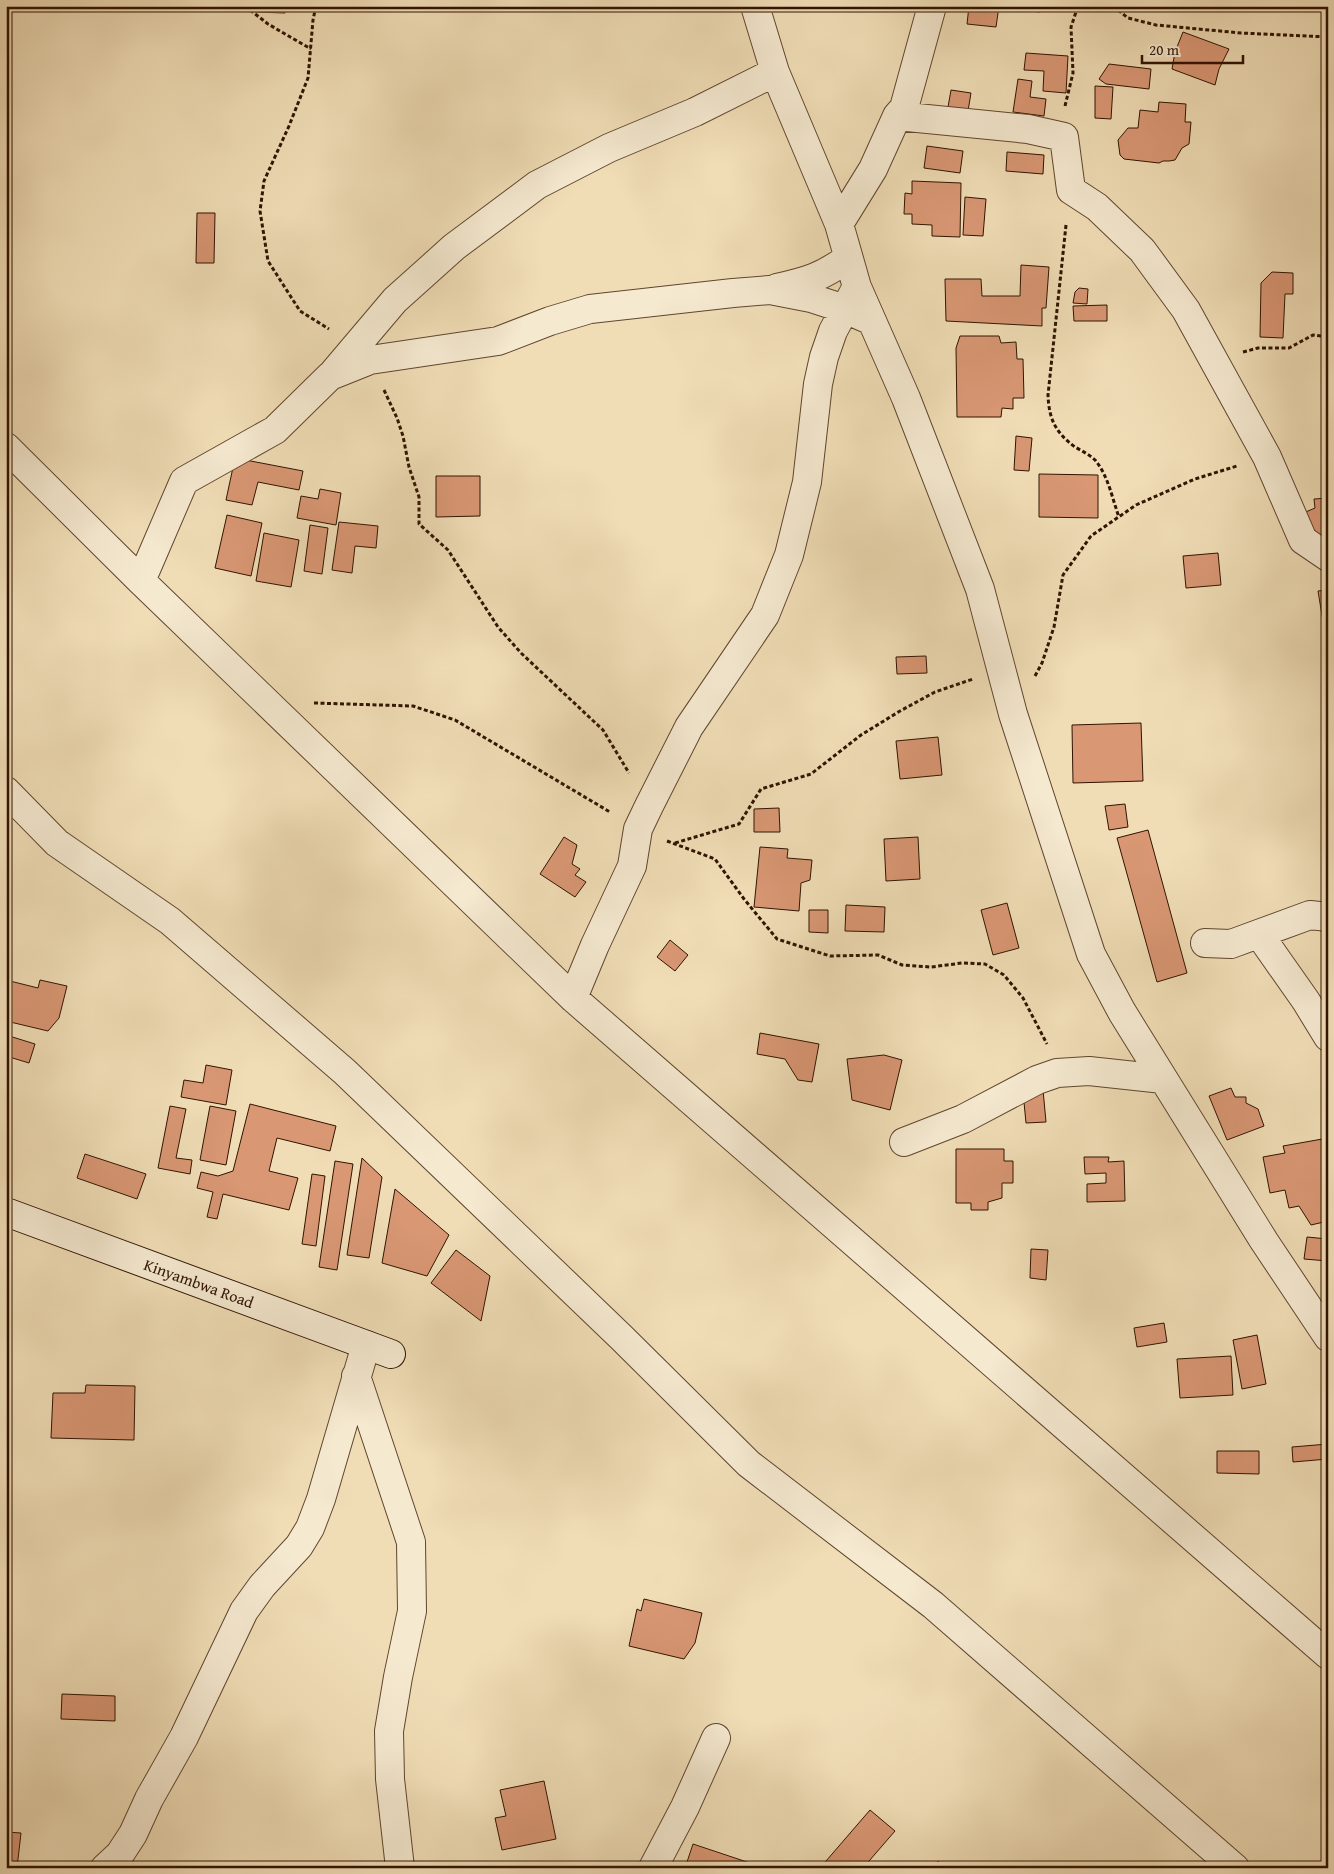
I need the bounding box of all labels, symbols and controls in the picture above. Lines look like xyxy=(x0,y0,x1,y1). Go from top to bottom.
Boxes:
scale bar xyxy=(1142,32,1243,64)
text: 20 m xyxy=(1149,39,1180,60)
street label: Kinyambwa Road xyxy=(141,1252,258,1314)

